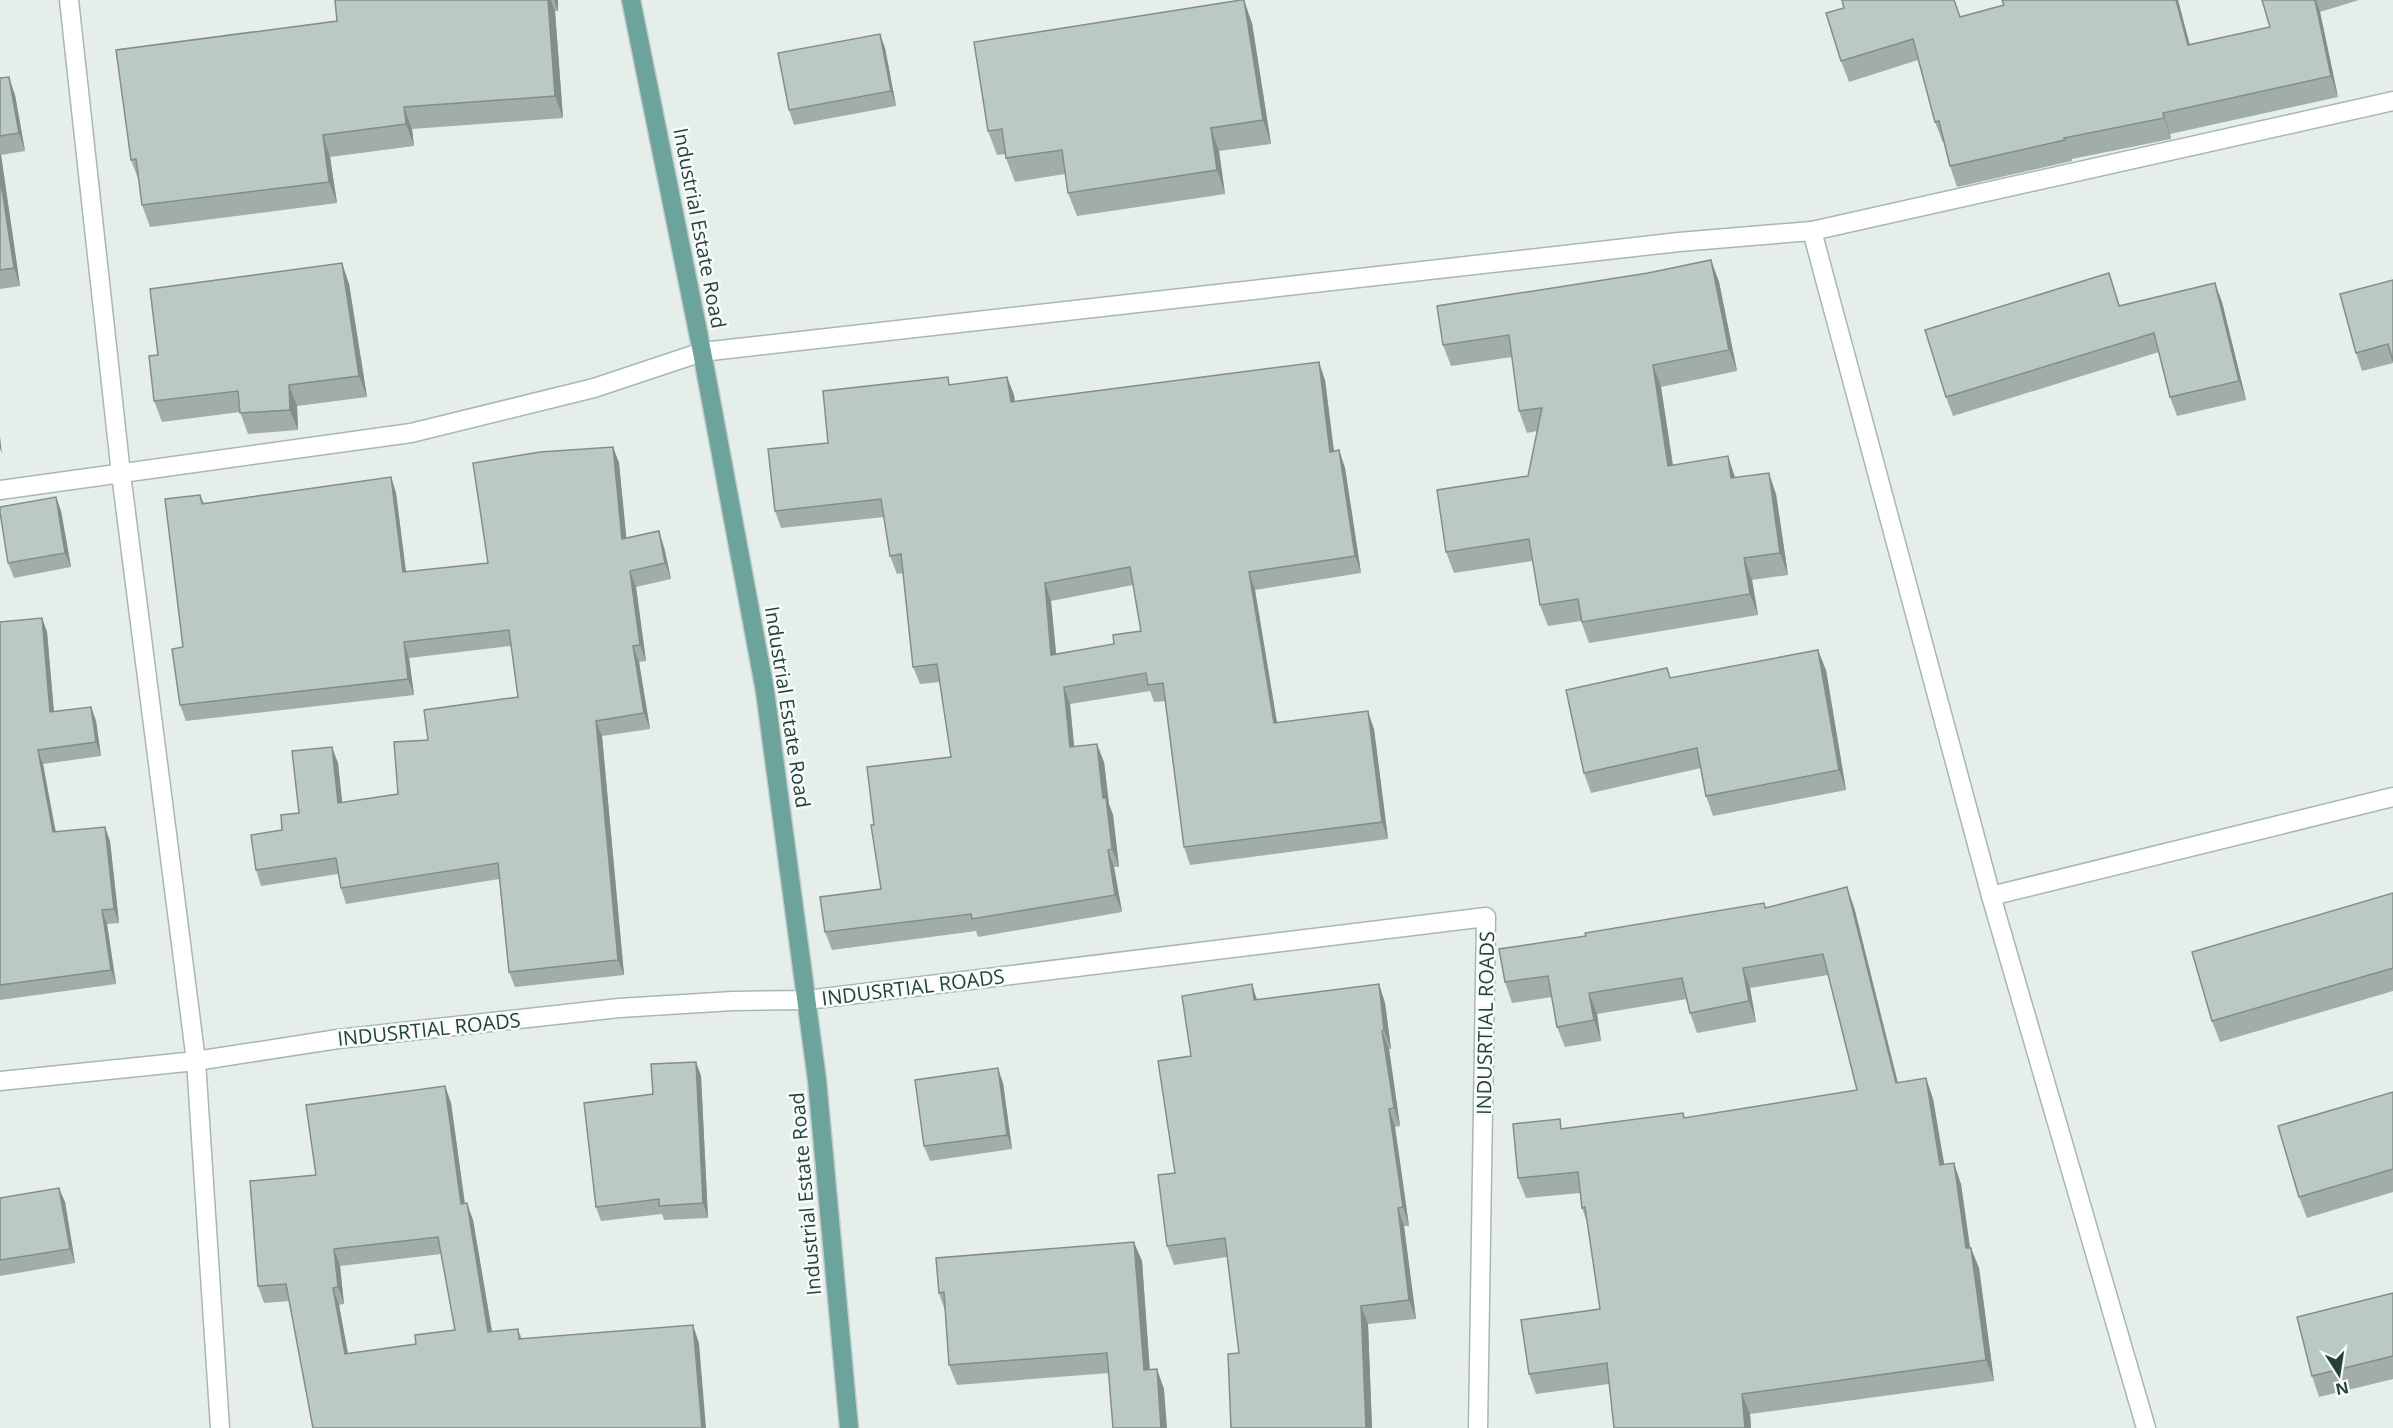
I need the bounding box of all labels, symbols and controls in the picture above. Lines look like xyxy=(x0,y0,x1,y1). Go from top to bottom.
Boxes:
street label: Industrial Estate Road xyxy=(667,125,733,331)
street label: Industrial Estate Road xyxy=(759,604,817,810)
street label: INDUSRTIAL ROADS xyxy=(1470,931,1500,1115)
street label: INDUSRTIAL ROADS xyxy=(820,962,1006,1012)
street label: INDUSRTIAL ROADS xyxy=(336,1006,522,1052)
street label: Industrial Estate Road xyxy=(783,1091,827,1297)
north arrow xyxy=(2309,1344,2369,1404)
text: N xyxy=(2333,1377,2351,1401)

